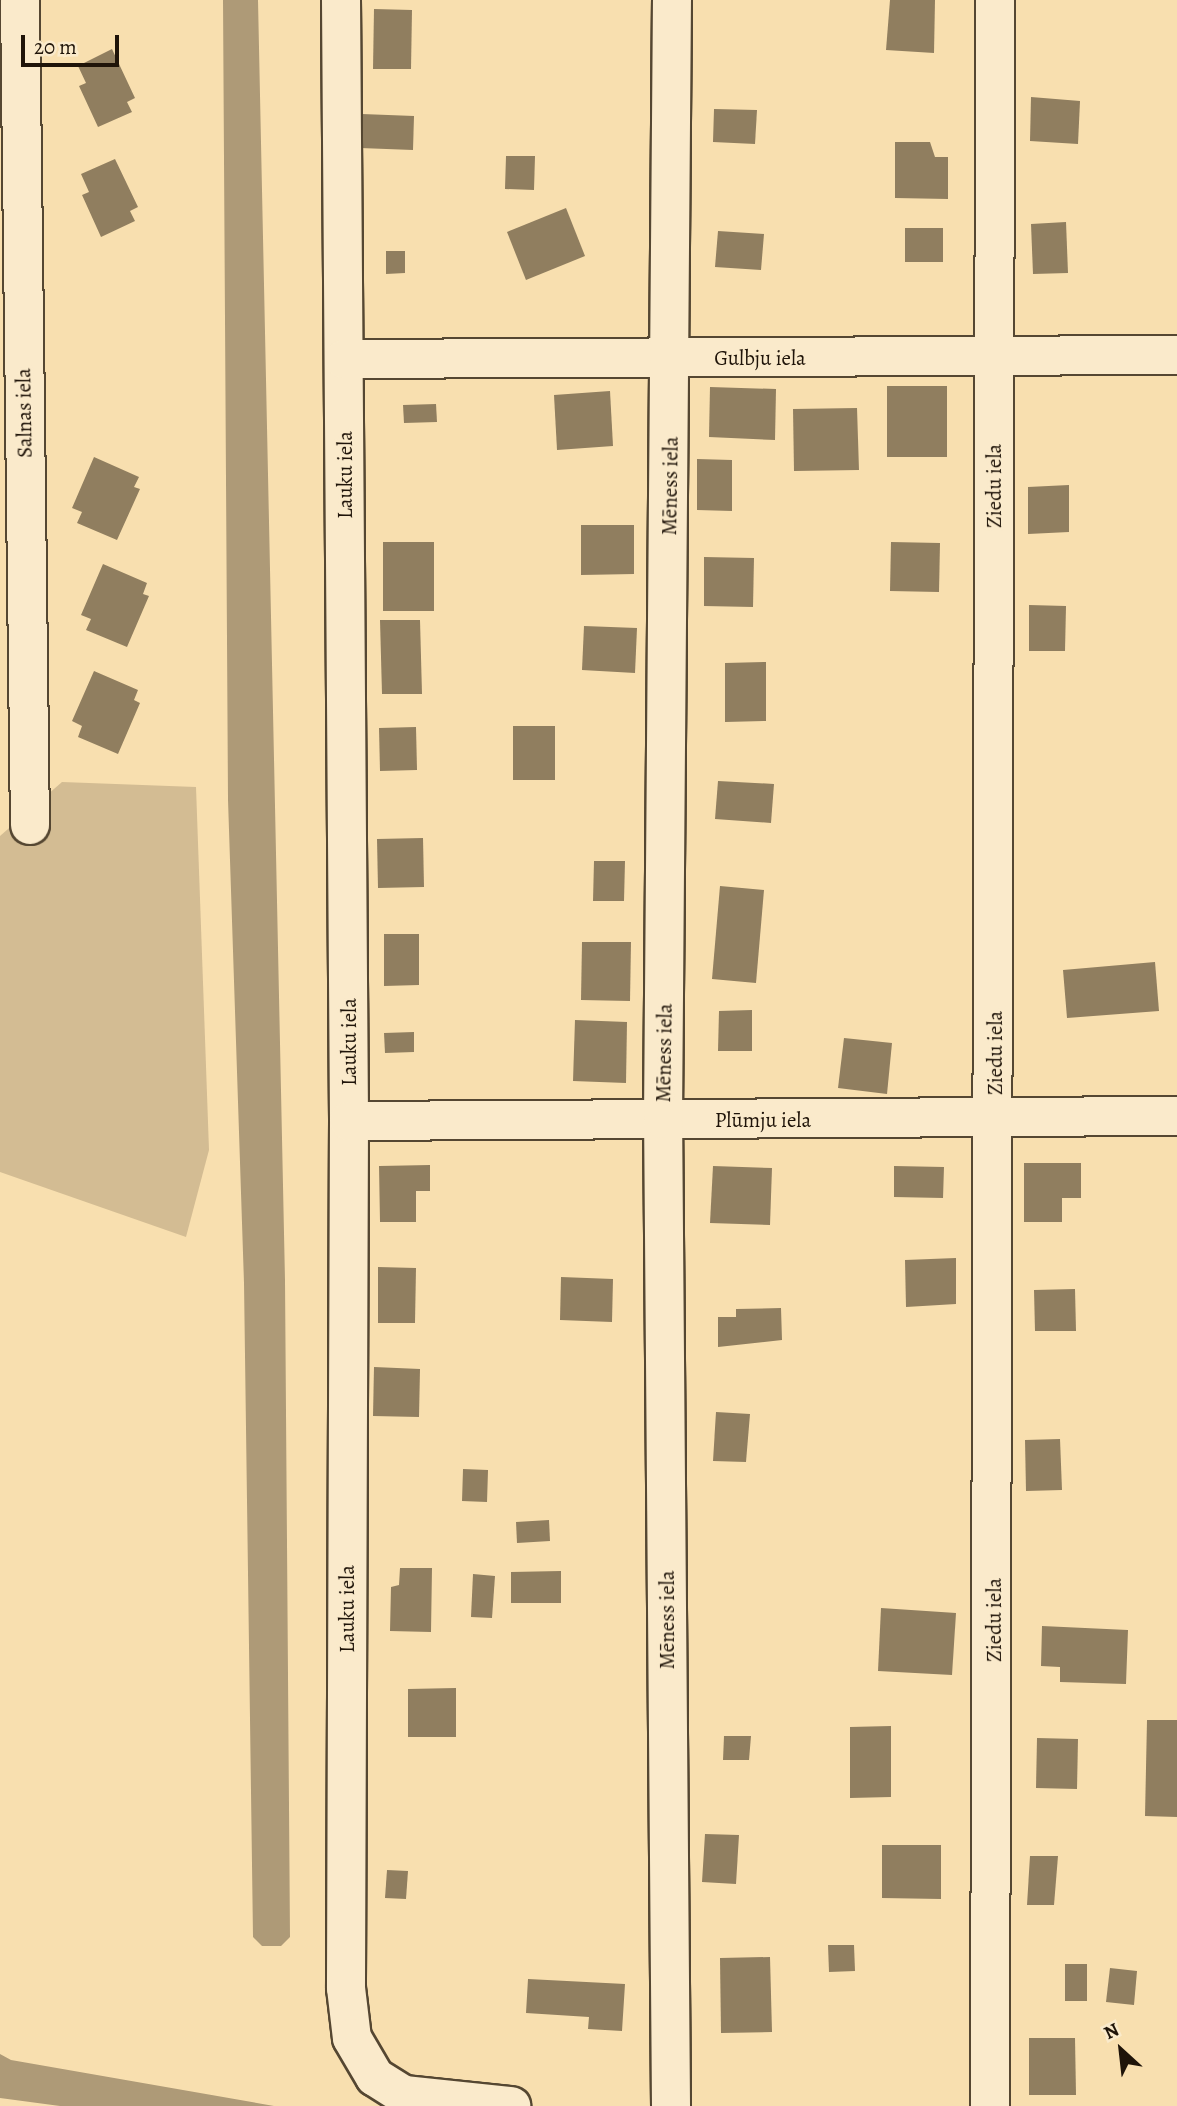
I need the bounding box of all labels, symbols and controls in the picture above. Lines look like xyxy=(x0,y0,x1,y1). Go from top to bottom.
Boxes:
scale bar xyxy=(24,21,122,65)
text: 20 m xyxy=(34,33,77,61)
street label: Gulbju iela xyxy=(714,345,806,371)
street label: Salnas iela xyxy=(11,368,37,458)
street label: Lauku iela xyxy=(332,431,358,519)
street label: Mēness iela xyxy=(657,436,683,536)
street label: Ziedu iela xyxy=(981,444,1007,528)
street label: Lauku iela xyxy=(336,998,362,1086)
street label: Mēness iela xyxy=(651,1003,677,1103)
street label: Ziedu iela xyxy=(982,1011,1008,1095)
street label: Plūmju iela xyxy=(715,1107,811,1133)
street label: Lauku iela xyxy=(334,1565,360,1653)
street label: Mēness iela xyxy=(654,1571,680,1669)
street label: Ziedu iela xyxy=(981,1578,1007,1662)
north arrow xyxy=(1086,2015,1156,2085)
text: N xyxy=(1099,2017,1124,2046)

